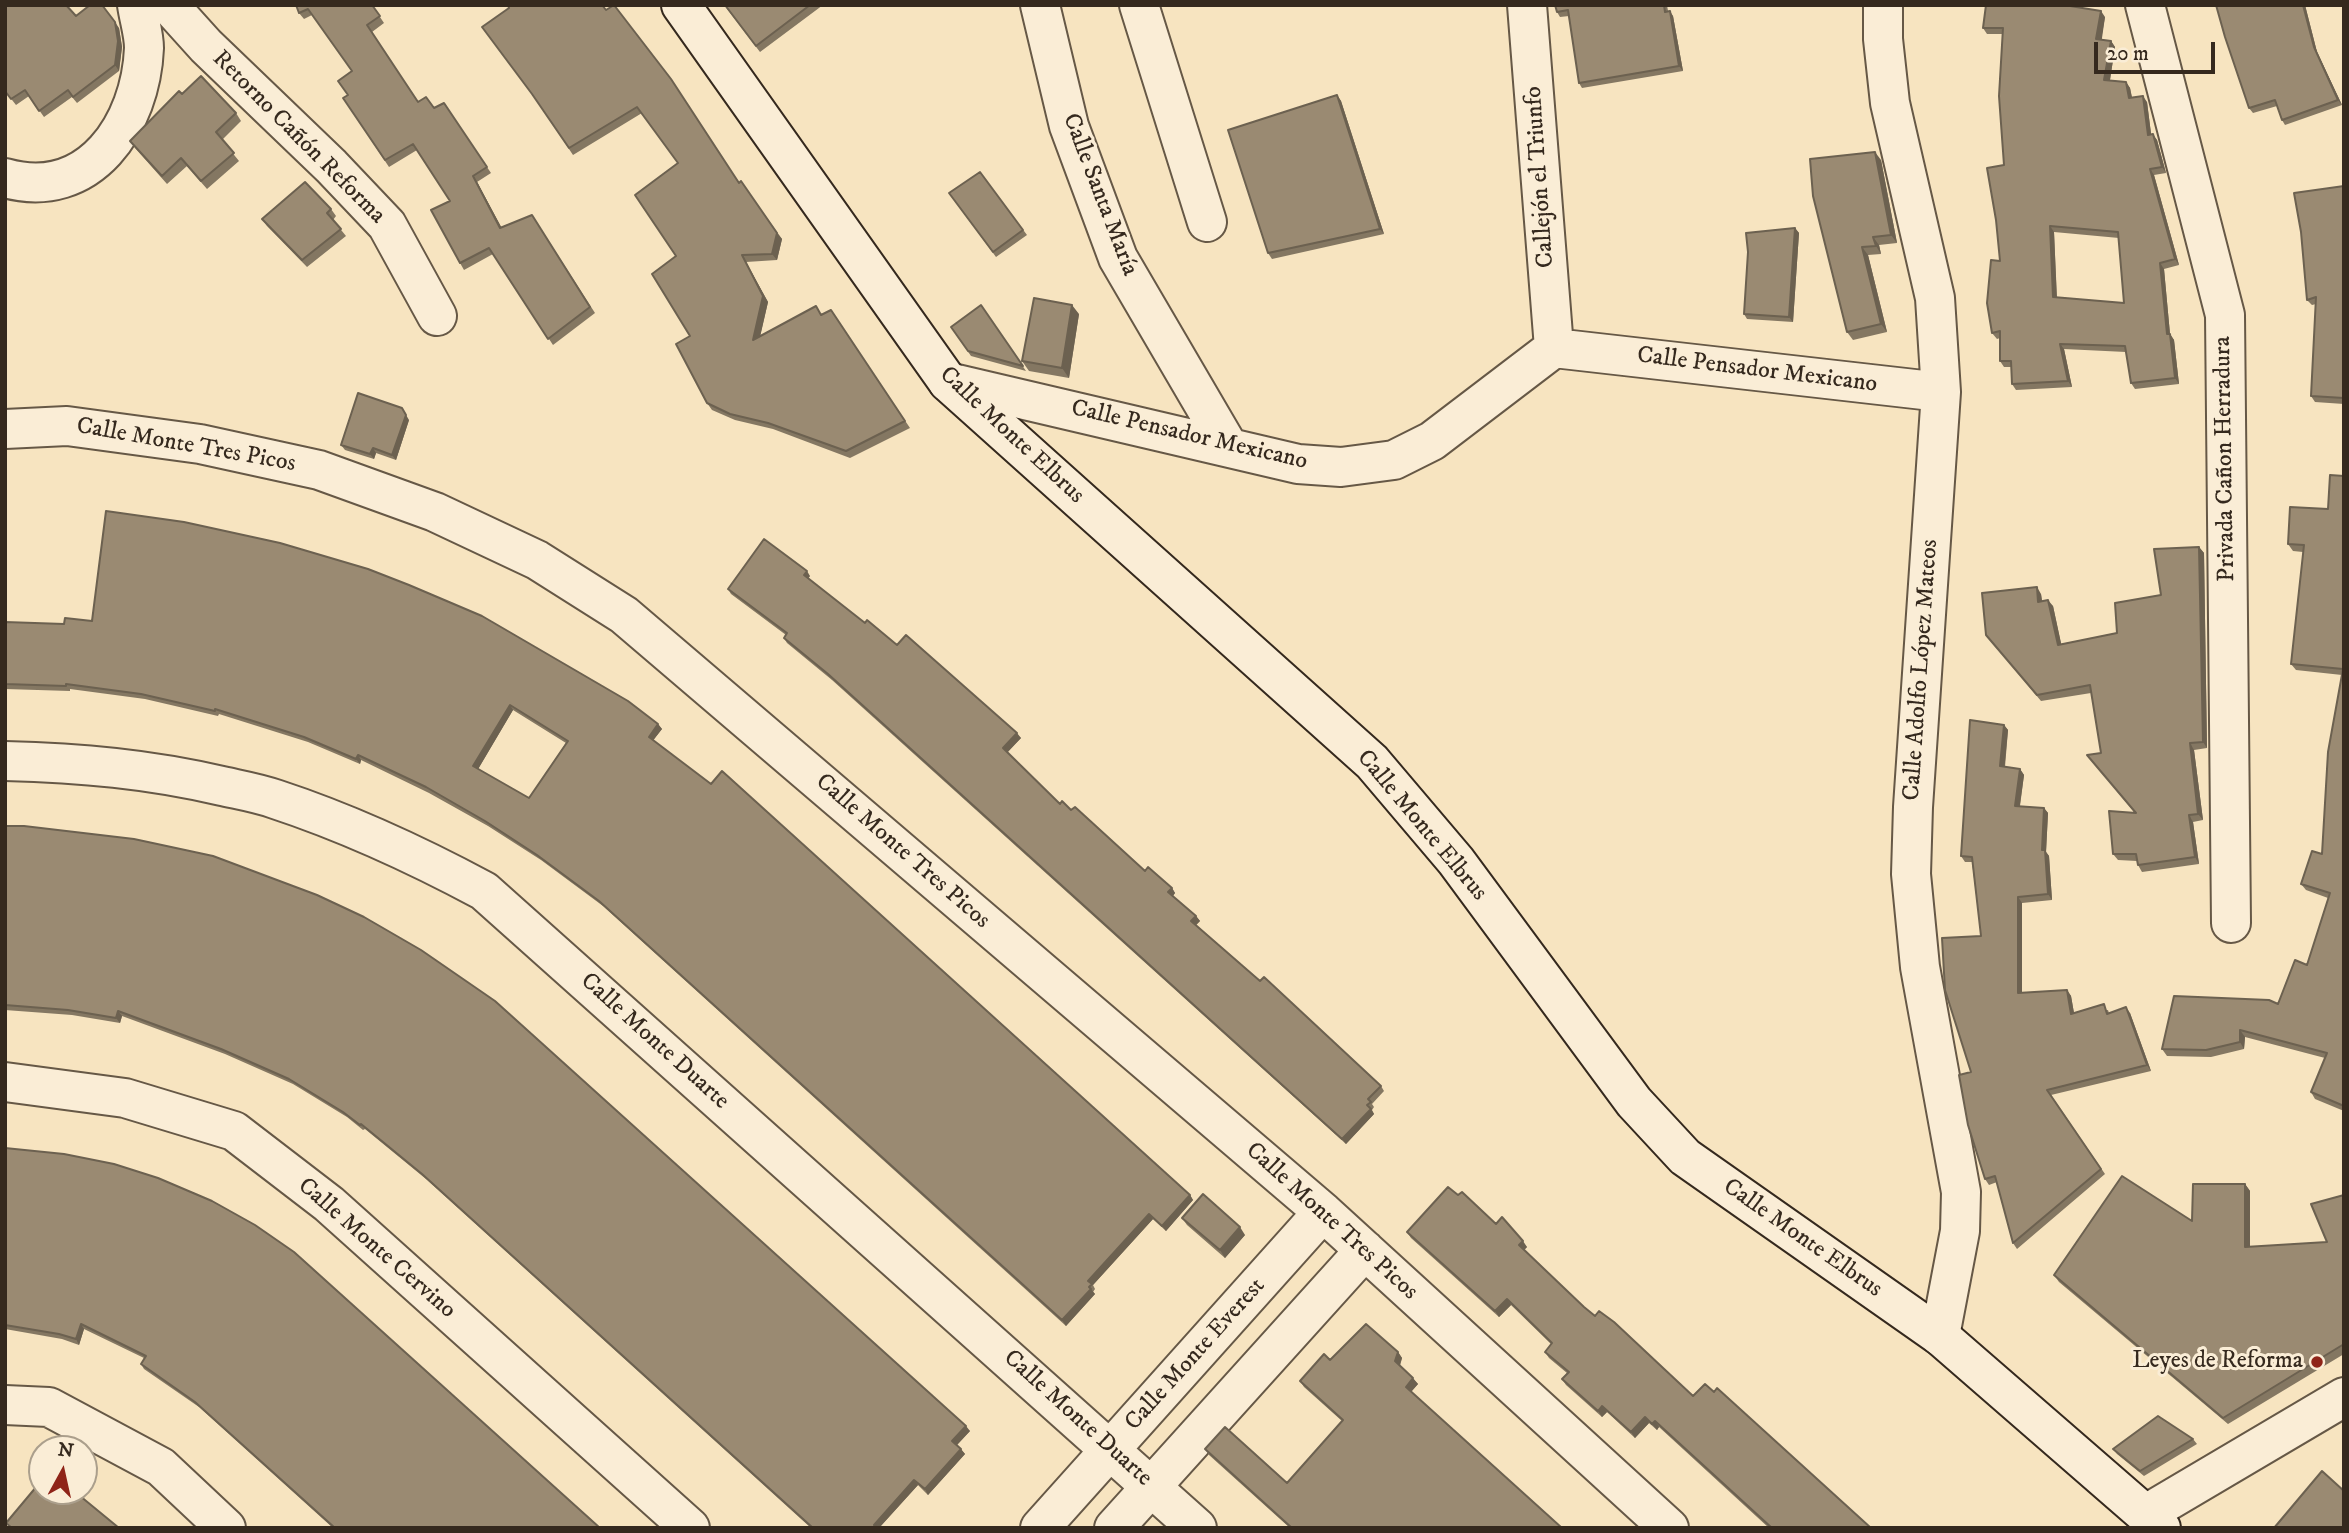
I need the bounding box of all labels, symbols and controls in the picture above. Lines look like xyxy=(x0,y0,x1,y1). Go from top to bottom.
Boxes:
scale bar xyxy=(2097,28,2218,72)
text: 20 m xyxy=(2107,41,2149,67)
street label: Retorno Cañón Reforma xyxy=(205,45,391,231)
street label: Callejón el Triunfo xyxy=(1520,85,1562,269)
street label: Calle Santa María xyxy=(1055,110,1143,280)
street label: Privada Cañon Herradura xyxy=(2209,336,2243,582)
street label: Calle Pensador Mexicano xyxy=(1635,342,1879,400)
street label: Calle Monte Elbrus xyxy=(932,361,1090,511)
street label: Calle Pensador Mexicano xyxy=(1068,395,1310,477)
street label: Calle Monte Tres Picos xyxy=(74,413,298,479)
street label: Calle Adolfo López Mateos xyxy=(1898,538,1946,802)
street label: Calle Monte Elbrus xyxy=(1350,745,1492,907)
street label: Calle Monte Tres Picos xyxy=(809,768,995,936)
street label: Calle Monte Duarte xyxy=(574,968,734,1116)
street label: Calle Monte Tres Picos xyxy=(1239,1137,1423,1307)
street label: Calle Monte Cervino xyxy=(291,1173,461,1325)
street label: Calle Monte Elbrus xyxy=(1717,1173,1887,1305)
street label: Calle Monte Everest xyxy=(1120,1273,1272,1437)
street label: Calle Monte Duarte xyxy=(997,1345,1157,1493)
place label: Leyes de Reforma xyxy=(2132,1348,2303,1376)
marker: Leyes de Reforma xyxy=(2309,1354,2325,1370)
north arrow xyxy=(28,1435,98,1505)
text: N xyxy=(56,1438,75,1463)

